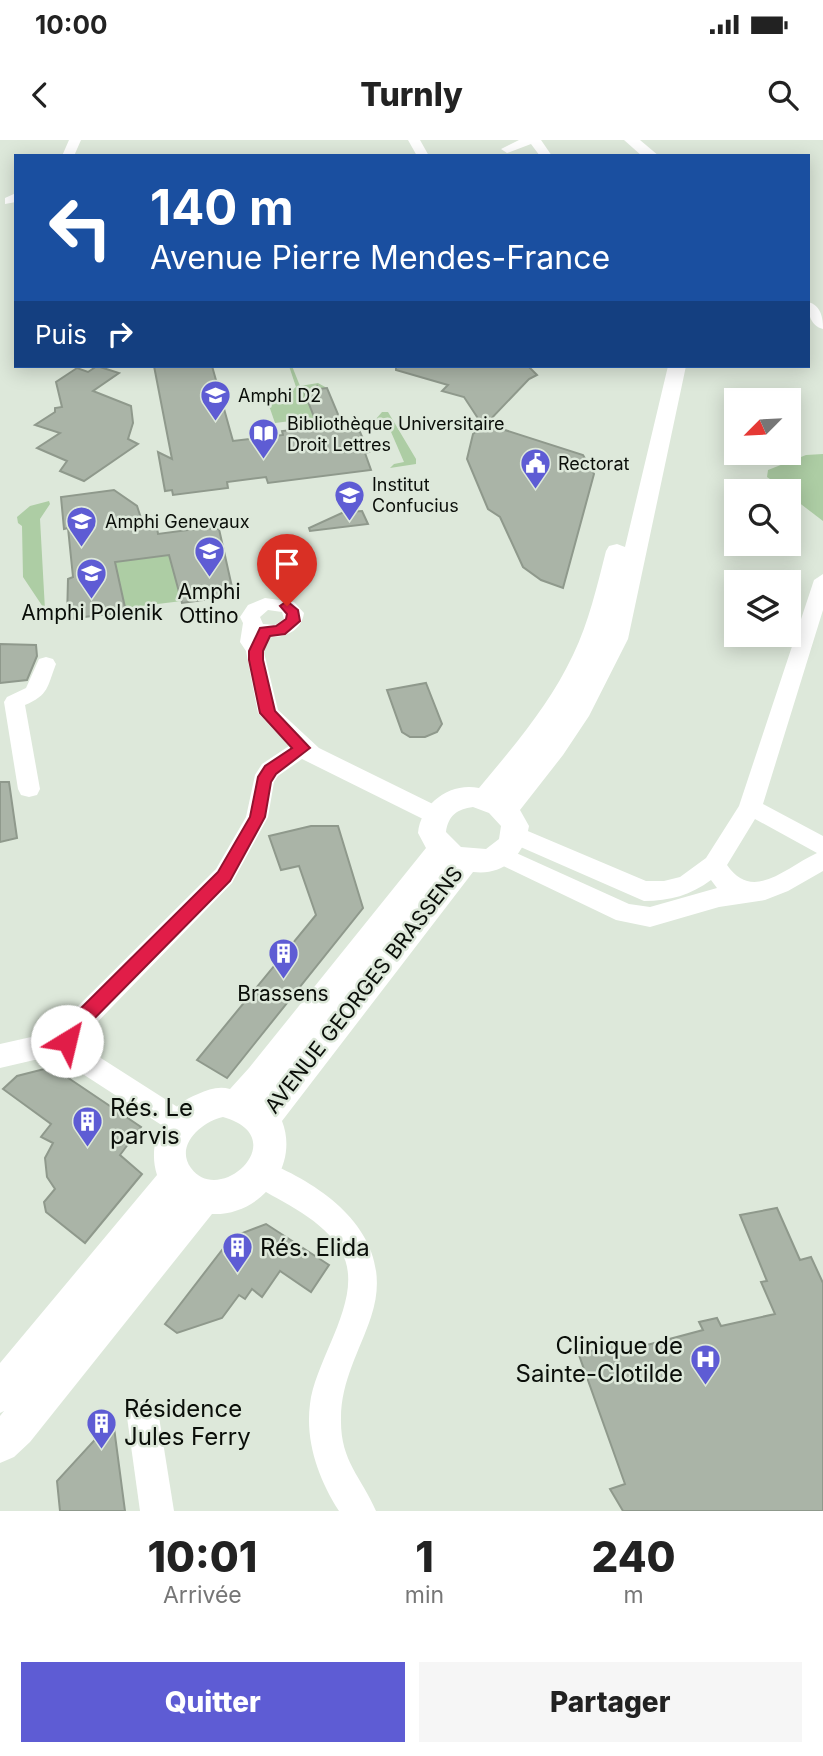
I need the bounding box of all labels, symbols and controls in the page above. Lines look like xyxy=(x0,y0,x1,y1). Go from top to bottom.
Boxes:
text: 10:00 xyxy=(35,9,108,40)
text: Turnly xyxy=(360,75,463,114)
icon: back xyxy=(21,76,59,114)
icon: search xyxy=(764,76,802,114)
text: 140 m xyxy=(150,178,294,237)
icon: left xyxy=(35,182,126,273)
text: Avenue Pierre Mendes-France xyxy=(150,238,610,277)
icon: right xyxy=(101,315,139,353)
text: Puis xyxy=(35,319,87,350)
school or university icon: Amphi D2 xyxy=(198,379,232,423)
place label: Amphi D2 xyxy=(238,385,321,406)
north arrow xyxy=(724,388,802,466)
map controls xyxy=(724,388,801,647)
place label: Bibliothèque Universitaire Droit Lettres xyxy=(287,413,505,455)
library icon: Bibliothèque Universitaire Droit Lettres xyxy=(247,417,281,461)
public building icon: Rectorat xyxy=(518,447,552,491)
place label: Rectorat xyxy=(558,453,629,474)
place label: Institut Confucius xyxy=(372,474,459,516)
school or university icon: Institut Confucius xyxy=(332,478,366,522)
button: search xyxy=(724,479,801,556)
school or university icon: Amphi Genevaux xyxy=(65,505,99,549)
place label: Amphi Genevaux xyxy=(105,511,250,532)
pin xyxy=(257,534,317,606)
school or university icon: Amphi Ottino xyxy=(192,535,226,579)
icon: arrive xyxy=(268,545,306,583)
school or university icon: Amphi Polenik xyxy=(75,556,109,600)
button: layers xyxy=(724,570,801,647)
place label: Amphi Ottino xyxy=(177,579,241,628)
place label: Amphi Polenik xyxy=(21,600,163,625)
street label: AVENUE GEORGES BRASSENS xyxy=(259,861,468,1118)
building icon: Brassens xyxy=(266,937,300,981)
place label: Brassens xyxy=(237,981,329,1006)
position arrow xyxy=(30,1004,104,1078)
place label: Rés. Le parvis xyxy=(110,1093,193,1150)
building icon: Rés. Le parvis xyxy=(70,1105,104,1149)
building icon: Rés. Elida xyxy=(220,1231,254,1275)
place label: Rés. Elida xyxy=(260,1233,370,1262)
place label: Clinique de Sainte-Clotilde xyxy=(516,1331,683,1388)
hospital icon: Clinique de Sainte-Clotilde xyxy=(689,1343,723,1387)
place label: Résidence Jules Ferry xyxy=(124,1394,251,1451)
building icon: Résidence Jules Ferry xyxy=(84,1406,118,1450)
text: 10:01 xyxy=(147,1531,257,1582)
text: 1 xyxy=(415,1531,434,1582)
text: 240 xyxy=(592,1531,676,1582)
text: Arrivée xyxy=(163,1581,242,1609)
text: min xyxy=(405,1581,444,1609)
text: m xyxy=(623,1581,644,1609)
button: Quitter xyxy=(21,1662,405,1742)
button: Partager xyxy=(419,1662,802,1742)

